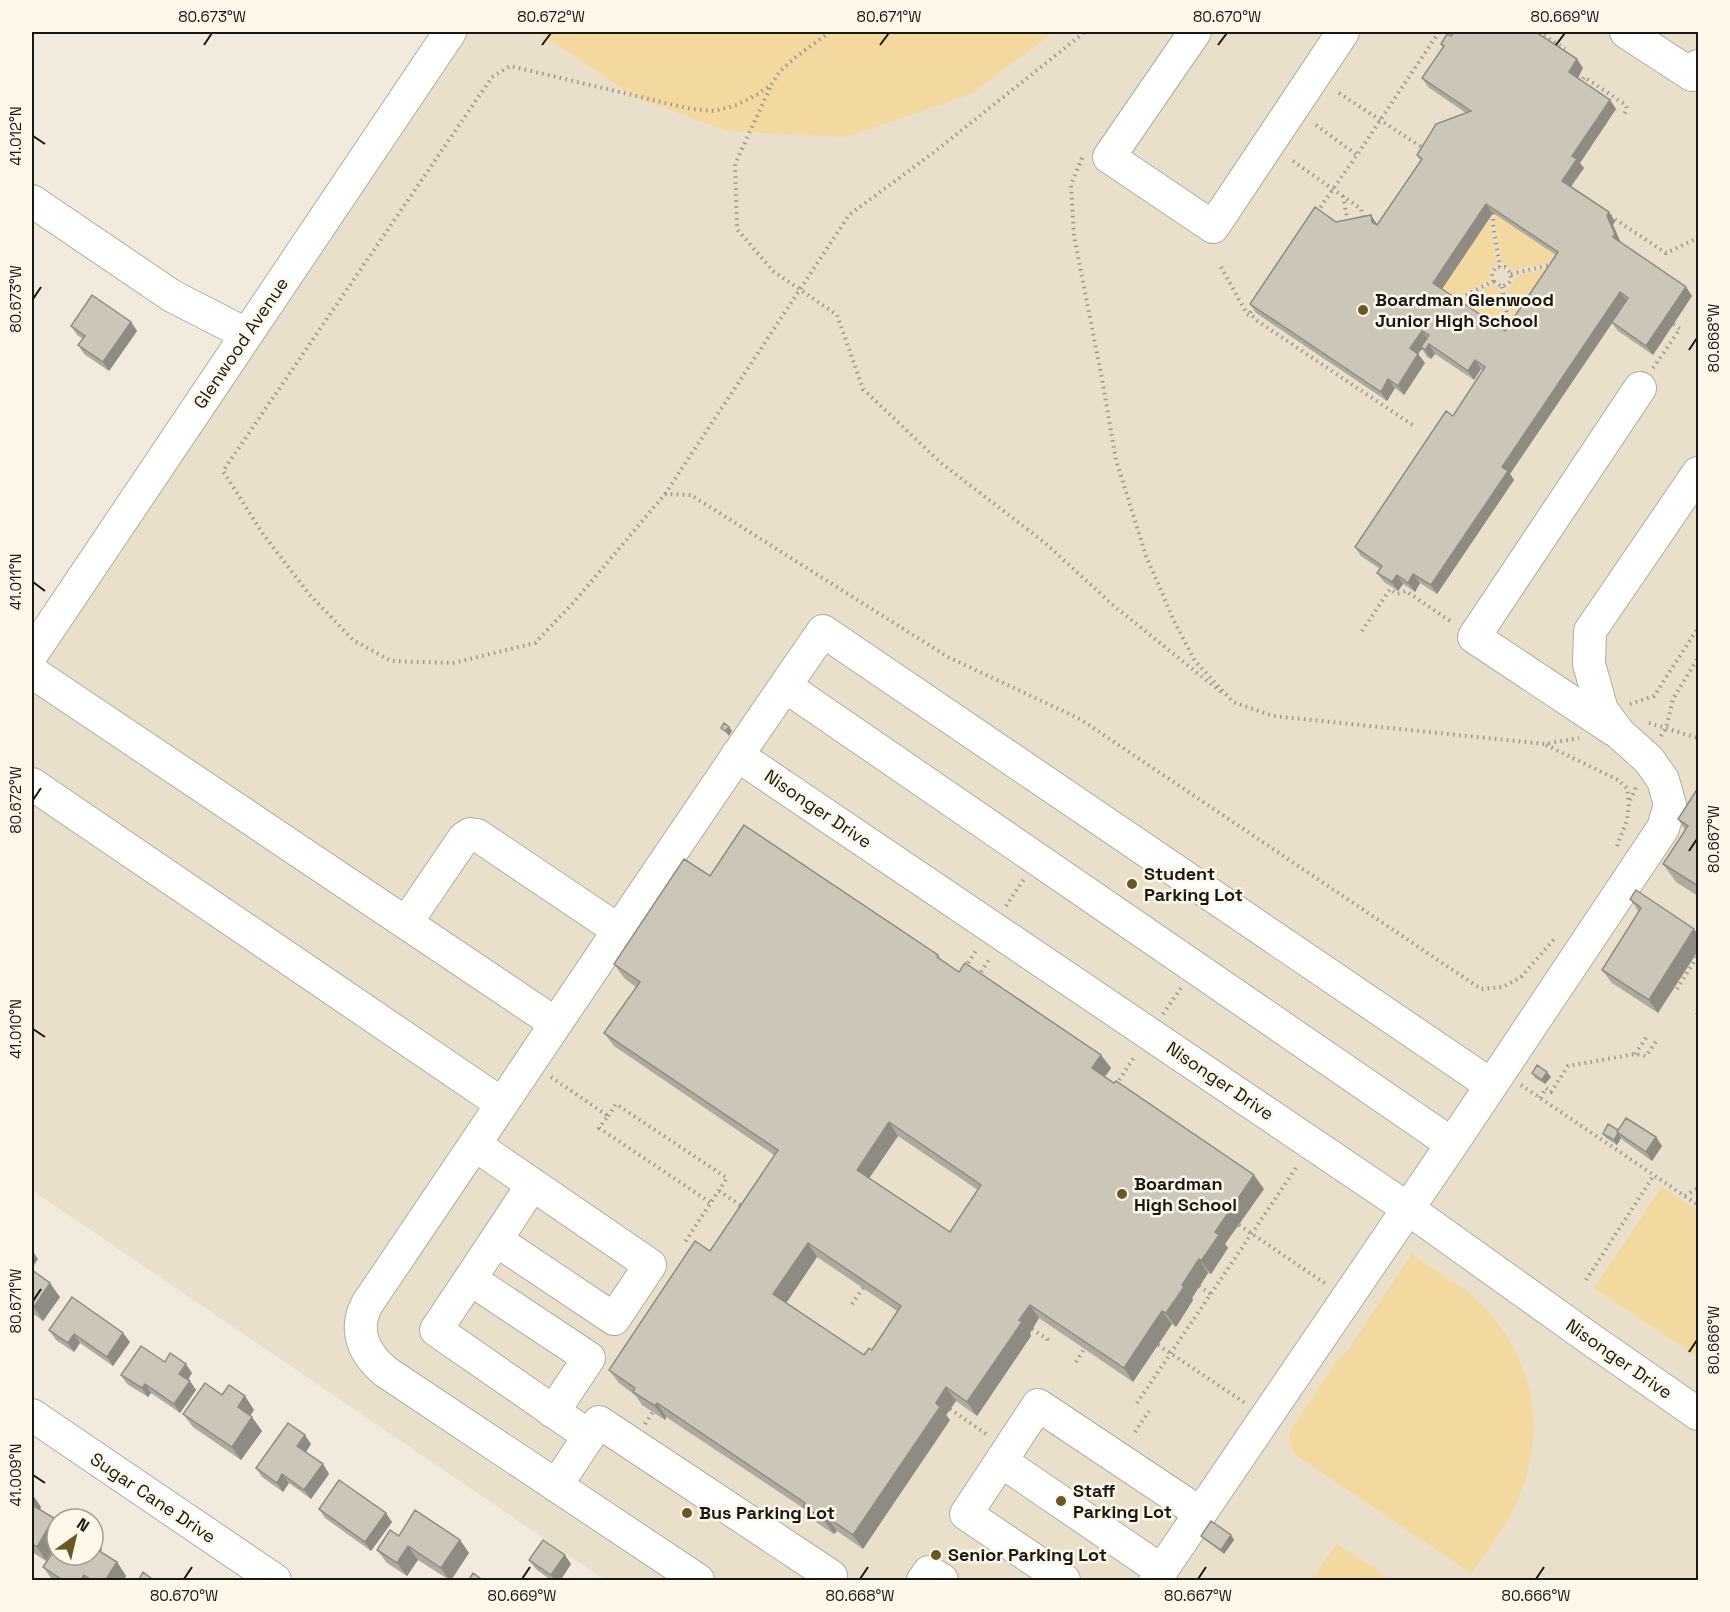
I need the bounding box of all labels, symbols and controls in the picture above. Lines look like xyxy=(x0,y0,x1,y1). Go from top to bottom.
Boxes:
text: 80.673°W xyxy=(178,7,246,26)
text: 80.672°W xyxy=(517,7,585,26)
text: 80.671°W xyxy=(857,7,921,26)
text: 80.670°W xyxy=(1193,7,1261,26)
text: 80.669°W xyxy=(1531,7,1599,26)
text: 41.012°N xyxy=(6,106,25,166)
text: 80.673°W xyxy=(6,265,25,333)
street label: Glenwood Avenue xyxy=(188,272,293,413)
place label: Boardman Glenwood Junior High School xyxy=(1375,288,1554,332)
marker: Boardman Glenwood Junior High School xyxy=(1356,303,1370,317)
text: 80.668°W xyxy=(1704,304,1723,372)
text: 41.011°N xyxy=(6,554,25,610)
street label: Nisonger Drive xyxy=(760,764,876,853)
text: 80.672°W xyxy=(6,766,25,834)
text: 80.667°W xyxy=(1704,805,1723,873)
place label: Student Parking Lot xyxy=(1144,862,1243,906)
marker: Student Parking Lot xyxy=(1125,877,1139,891)
text: 41.010°N xyxy=(6,999,25,1059)
street label: Nisonger Drive xyxy=(1162,1036,1278,1125)
place label: Boardman High School xyxy=(1134,1172,1237,1216)
marker: Boardman High School xyxy=(1115,1187,1129,1201)
text: 80.671°W xyxy=(6,1269,25,1333)
text: 80.666°W xyxy=(1704,1306,1723,1374)
street label: Nisonger Drive xyxy=(1562,1313,1677,1404)
text: 41.009°N xyxy=(6,1444,25,1506)
street label: Sugar Cane Drive xyxy=(86,1447,221,1548)
place label: Staff Parking Lot xyxy=(1073,1479,1172,1523)
marker: Staff Parking Lot xyxy=(1054,1494,1068,1508)
place label: Bus Parking Lot xyxy=(699,1501,835,1524)
marker: Bus Parking Lot xyxy=(680,1506,694,1520)
north arrow xyxy=(45,1507,105,1567)
text: N xyxy=(73,1513,93,1537)
place label: Senior Parking Lot xyxy=(948,1543,1107,1566)
marker: Senior Parking Lot xyxy=(929,1548,943,1562)
text: 80.670°W xyxy=(150,1586,218,1605)
text: 80.669°W xyxy=(488,1586,556,1605)
text: 80.668°W xyxy=(826,1586,894,1605)
text: 80.667°W xyxy=(1164,1586,1232,1605)
text: 80.666°W xyxy=(1502,1586,1570,1605)

